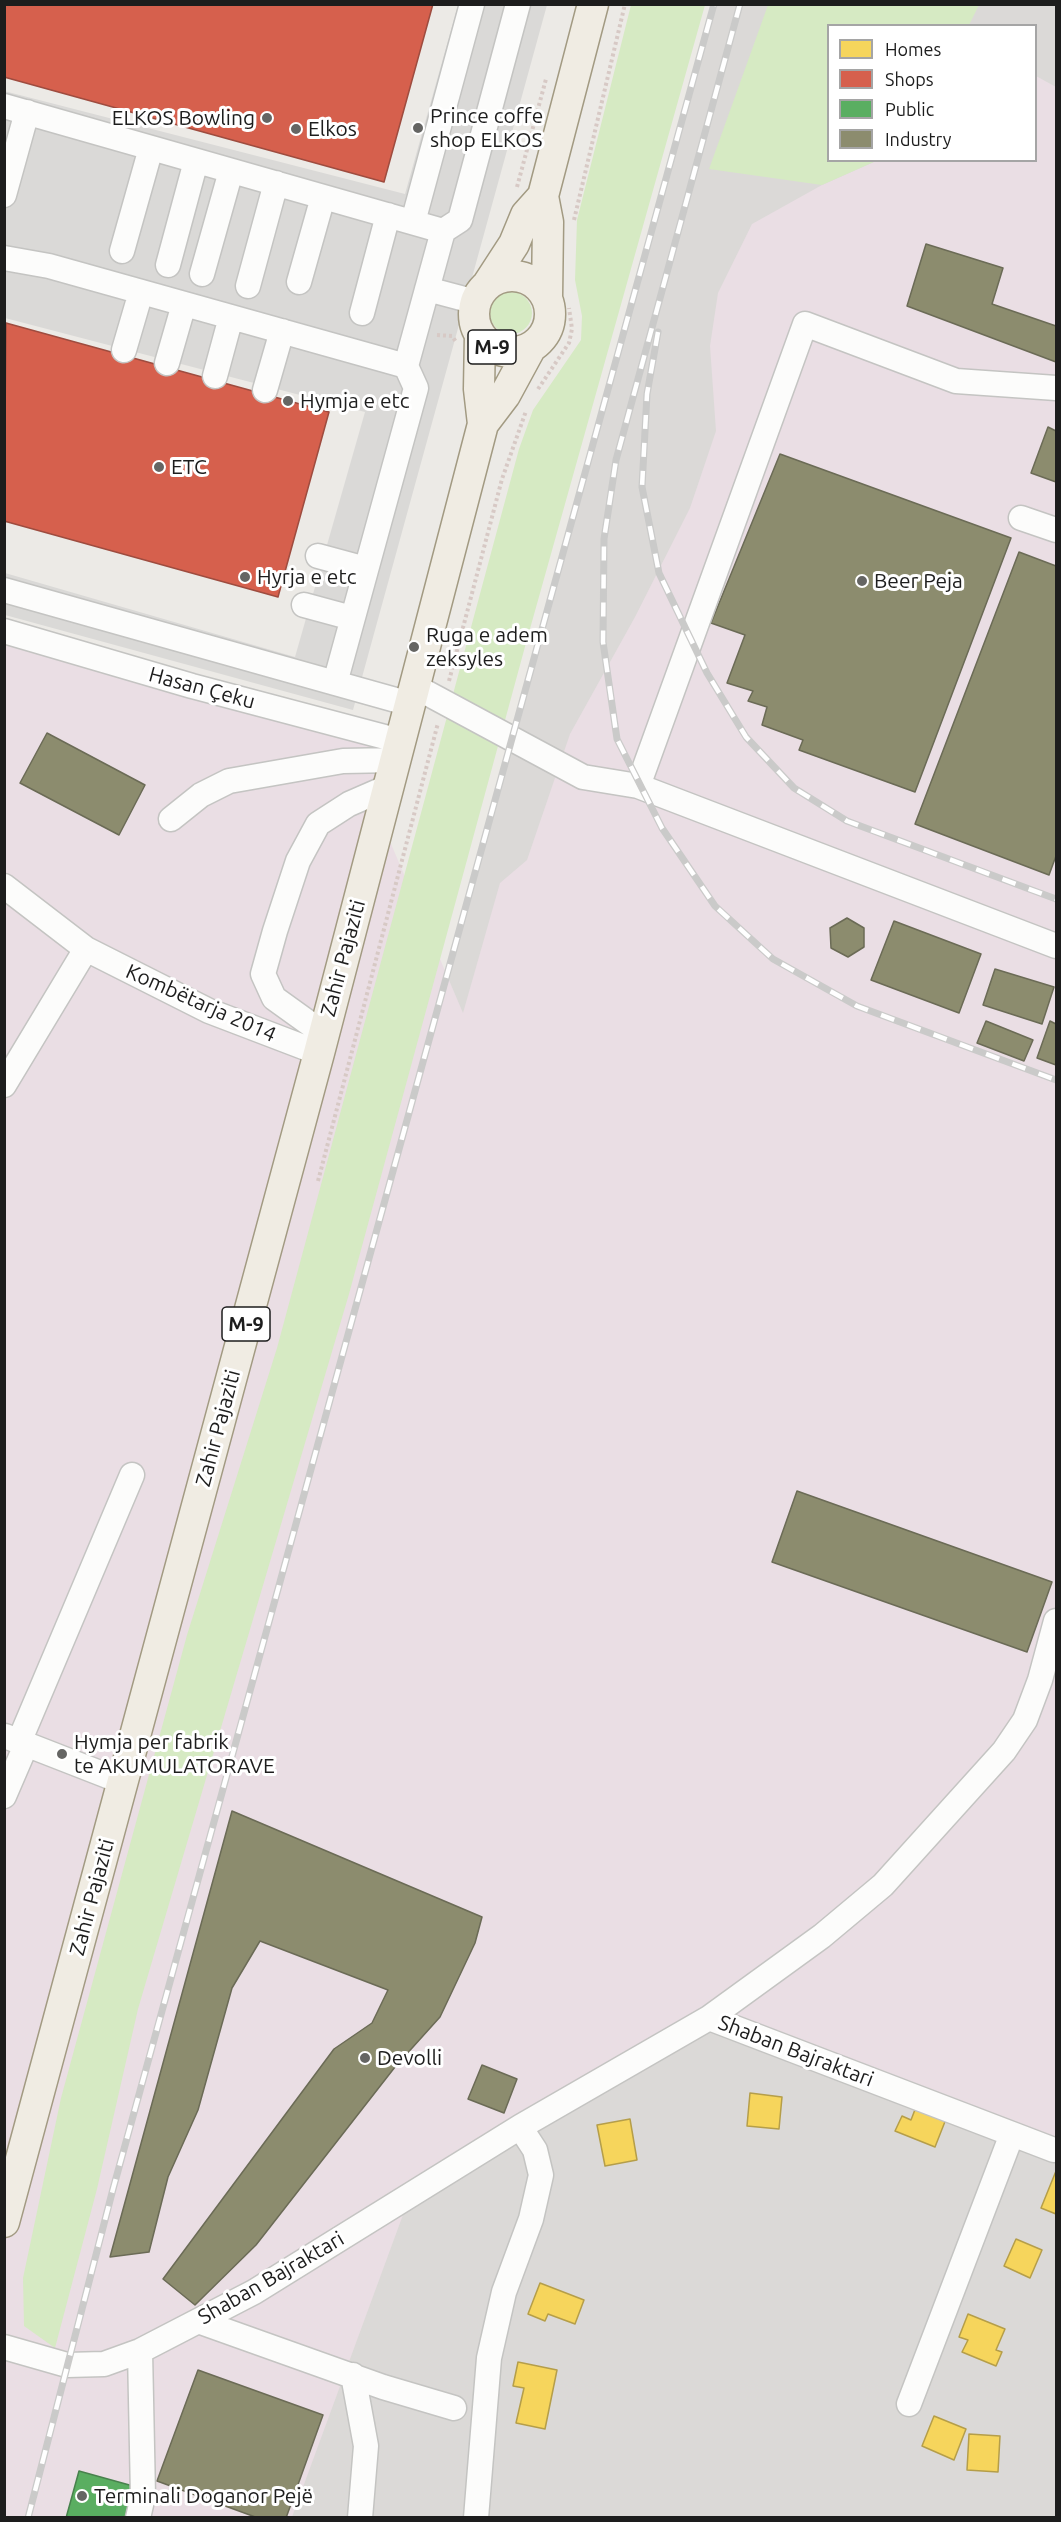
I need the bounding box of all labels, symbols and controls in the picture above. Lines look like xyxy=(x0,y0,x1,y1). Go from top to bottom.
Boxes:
legend xyxy=(827,24,1037,162)
text: Homes xyxy=(885,39,941,59)
text: Shops xyxy=(885,69,934,89)
text: Public xyxy=(885,99,934,119)
place label: Prince coffe shop ELKOS xyxy=(430,103,543,153)
place label: ELKOS Bowling xyxy=(112,105,255,131)
marker: ELKOS Bowling xyxy=(260,111,274,125)
place label: Elkos xyxy=(308,116,357,142)
marker: Prince coffe shop ELKOS xyxy=(411,121,425,135)
marker: Elkos xyxy=(289,122,303,136)
text: Industry xyxy=(885,129,951,149)
road number: M-9 xyxy=(468,330,516,364)
place label: Hymja e etc xyxy=(300,388,410,414)
marker: Hymja e etc xyxy=(281,394,295,408)
place label: ETC xyxy=(171,454,207,480)
marker: ETC xyxy=(152,460,166,474)
place label: Hyrja e etc xyxy=(257,564,356,590)
place label: Beer Peja xyxy=(874,568,963,594)
marker: Hyrja e etc xyxy=(238,570,252,584)
marker: Beer Peja xyxy=(855,574,869,588)
place label: Ruga e adem zeksyles xyxy=(426,622,548,672)
marker: Ruga e adem zeksyles xyxy=(407,640,421,654)
street label: Hasan Çeku xyxy=(146,662,258,714)
street label: Zahir Pajaziti xyxy=(315,897,371,1019)
street label: Kombëtarja 2014 xyxy=(122,959,280,1047)
road number: M-9 xyxy=(222,1307,270,1341)
street label: Zahir Pajaziti xyxy=(190,1367,246,1489)
place label: Hymja per fabrik te AKUMULATORAVE xyxy=(74,1729,275,1779)
marker: Hymja per fabrik te AKUMULATORAVE xyxy=(55,1747,69,1761)
street label: Zahir Pajaziti xyxy=(64,1836,120,1958)
street label: Shaban Bajraktari xyxy=(715,2010,877,2092)
place label: Devolli xyxy=(377,2045,442,2071)
marker: Devolli xyxy=(358,2051,372,2065)
street label: Shaban Bajraktari xyxy=(194,2226,348,2330)
place label: Terminali Doganor Pejë xyxy=(94,2483,313,2509)
marker: Terminali Doganor Pejë xyxy=(75,2489,89,2503)

